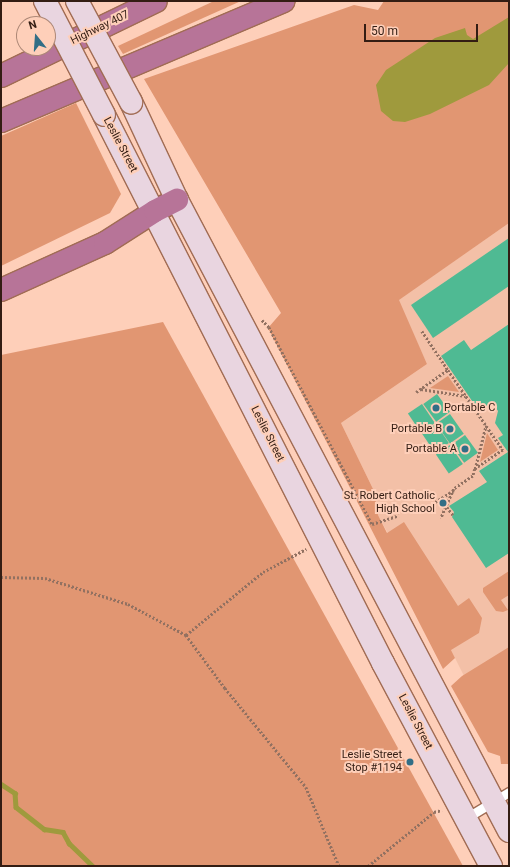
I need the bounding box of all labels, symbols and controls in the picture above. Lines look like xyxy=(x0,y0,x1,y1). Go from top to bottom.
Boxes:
street label: Highway 407 xyxy=(69,8,131,48)
north arrow xyxy=(16,16,56,56)
scale bar xyxy=(366,16,480,42)
text: N xyxy=(27,18,38,32)
text: 50 m xyxy=(371,24,398,38)
street label: Leslie Street xyxy=(100,115,140,175)
place label: Portable C xyxy=(444,401,495,415)
marker: Portable C xyxy=(431,403,441,413)
street label: Leslie Street xyxy=(247,404,287,464)
place label: Portable B xyxy=(391,422,442,436)
marker: Portable B xyxy=(445,424,455,434)
place label: Portable A xyxy=(406,442,457,456)
marker: Portable A xyxy=(460,444,470,454)
place label: St. Robert Catholic High School xyxy=(344,490,435,516)
marker: St. Robert Catholic High School xyxy=(438,498,448,508)
street label: Leslie Street xyxy=(395,692,435,752)
place label: Leslie Street Stop #1194 xyxy=(342,749,402,775)
marker: Leslie Street Stop #1194 xyxy=(405,757,415,767)

